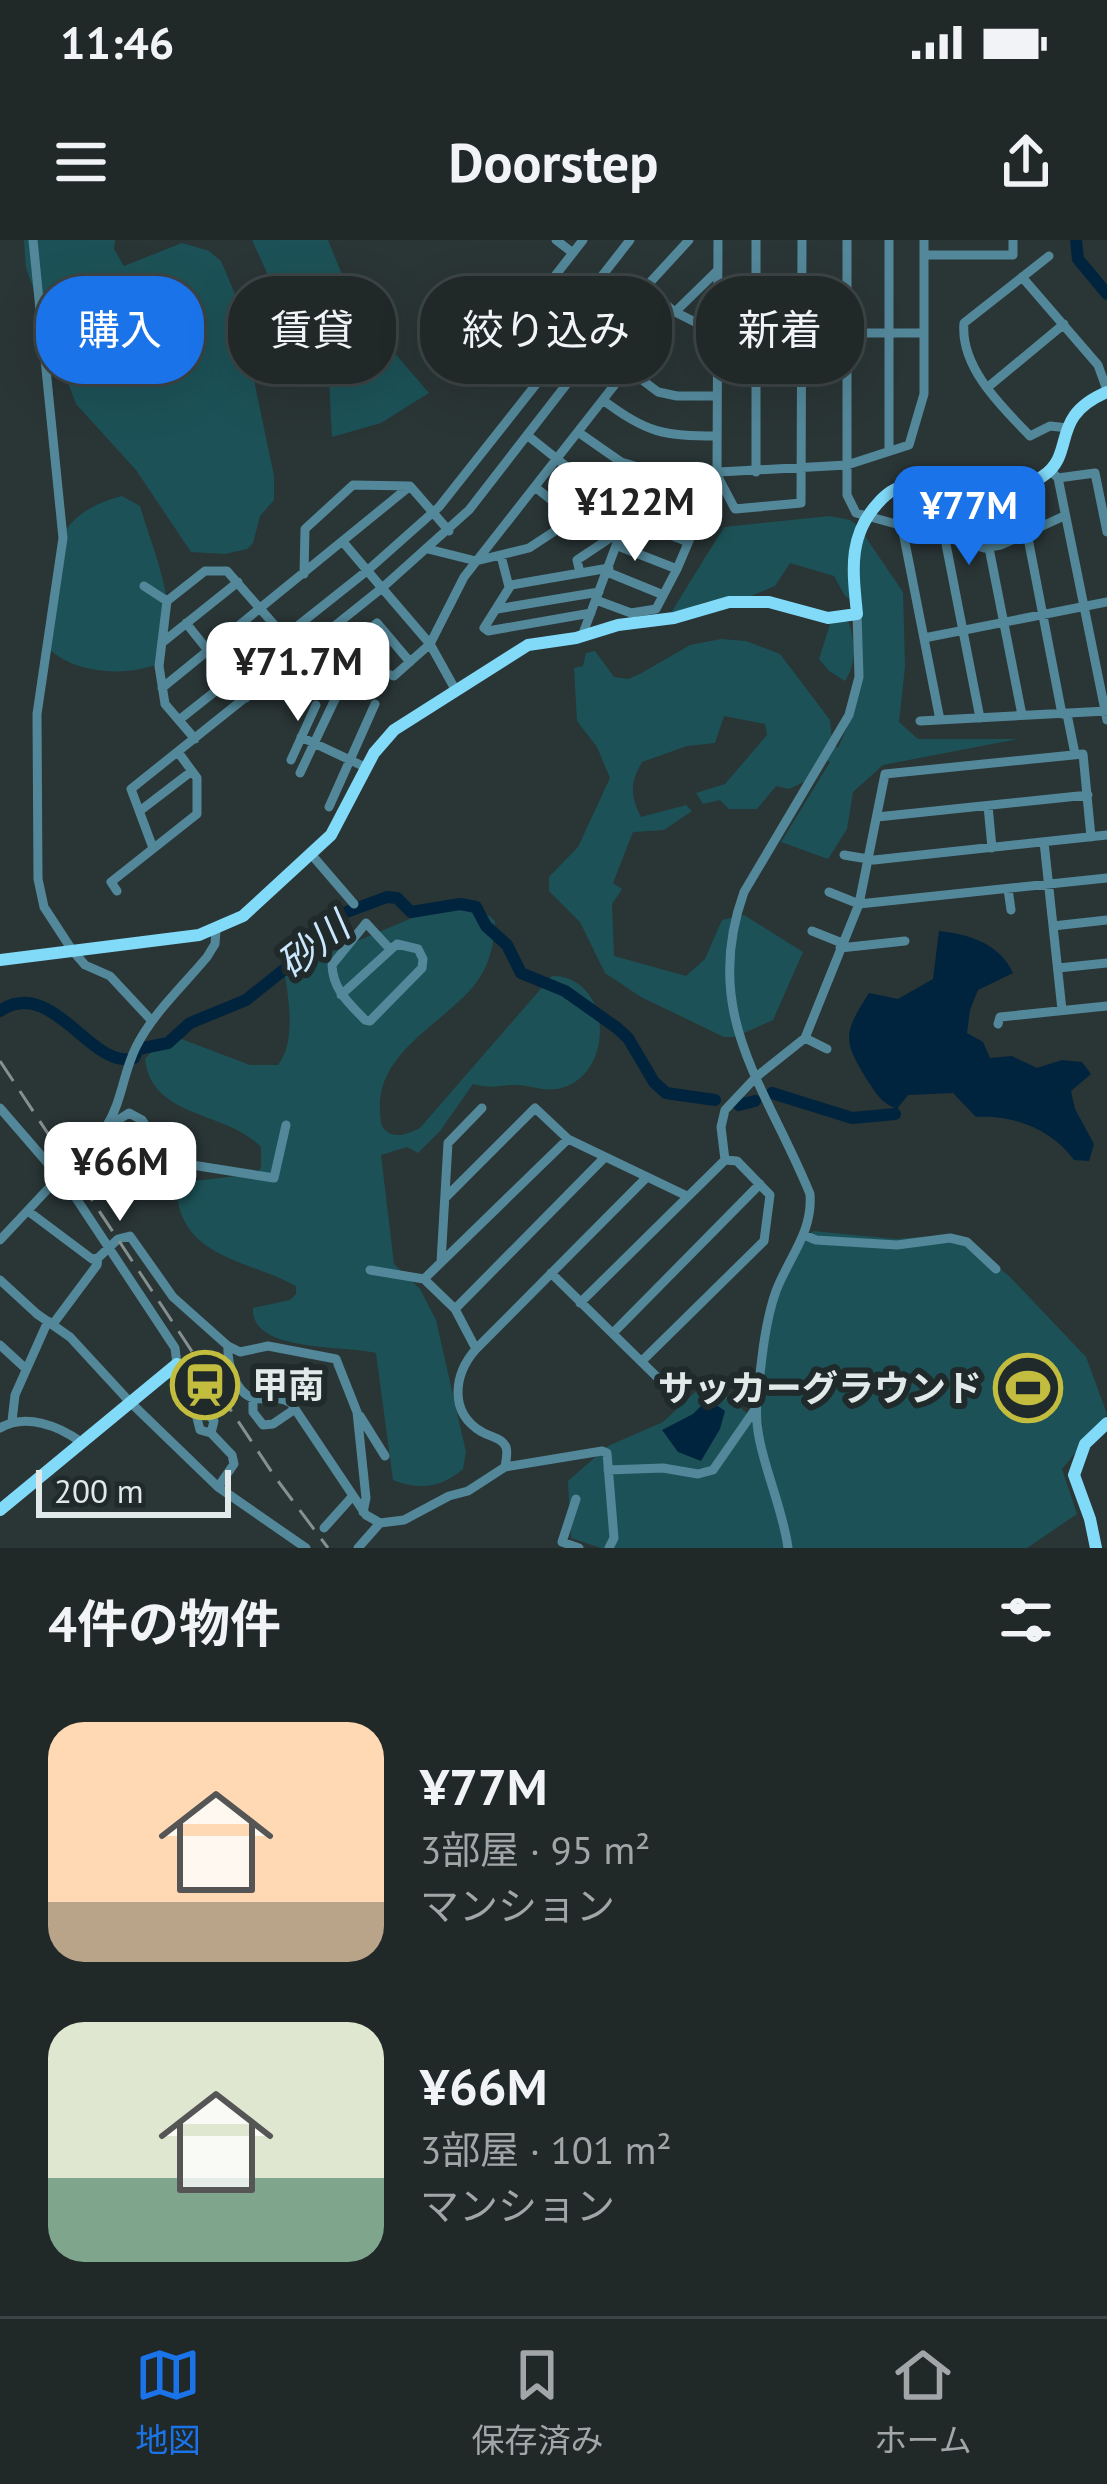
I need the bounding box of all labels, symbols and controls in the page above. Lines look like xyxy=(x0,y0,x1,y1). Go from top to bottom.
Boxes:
text: 11:46 xyxy=(60,13,174,71)
text: Doorstep xyxy=(449,127,658,197)
icon: menu xyxy=(48,129,114,195)
icon: share xyxy=(993,129,1059,195)
chip: 購入 xyxy=(36,276,204,384)
chip: 賃貸 xyxy=(228,276,396,384)
chip: 絞り込み xyxy=(420,276,672,384)
chip: 新着 xyxy=(696,276,864,384)
pin: ¥122M xyxy=(551,462,719,564)
pin: ¥77M xyxy=(898,466,1040,568)
text: ¥122M xyxy=(575,475,695,526)
text: ¥77M xyxy=(920,479,1018,530)
pin: ¥71.7M xyxy=(200,622,396,724)
text: ¥71.7M xyxy=(233,635,363,686)
water label: 砂川 xyxy=(266,898,362,989)
pin: ¥66M xyxy=(49,1122,191,1224)
text: ¥66M xyxy=(71,1135,169,1186)
station icon: 甲南 xyxy=(170,1350,240,1420)
sports icon: サッカーグラウンド xyxy=(993,1353,1063,1423)
place label: 甲南 xyxy=(252,1361,324,1408)
place label: サッカーグラウンド xyxy=(658,1364,982,1411)
scale bar xyxy=(36,1464,231,1517)
text: 200 m xyxy=(54,1469,144,1512)
icon: filters xyxy=(993,1587,1059,1653)
text: 4件の物件 xyxy=(48,1590,281,1656)
text: ¥77M xyxy=(420,1753,548,1819)
icon: home xyxy=(144,1770,288,1914)
text: 3部屋 · 95 m² xyxy=(420,1824,650,1875)
text: マンション xyxy=(420,1880,615,1931)
text: ¥66M xyxy=(420,2053,548,2119)
icon: home xyxy=(144,2070,288,2214)
text: 3部屋 · 101 m² xyxy=(420,2124,672,2175)
text: マンション xyxy=(420,2180,615,2231)
tab: 地図 xyxy=(135,2342,201,2462)
tab: 保存済み xyxy=(471,2342,603,2462)
tab: ホーム xyxy=(874,2342,972,2462)

